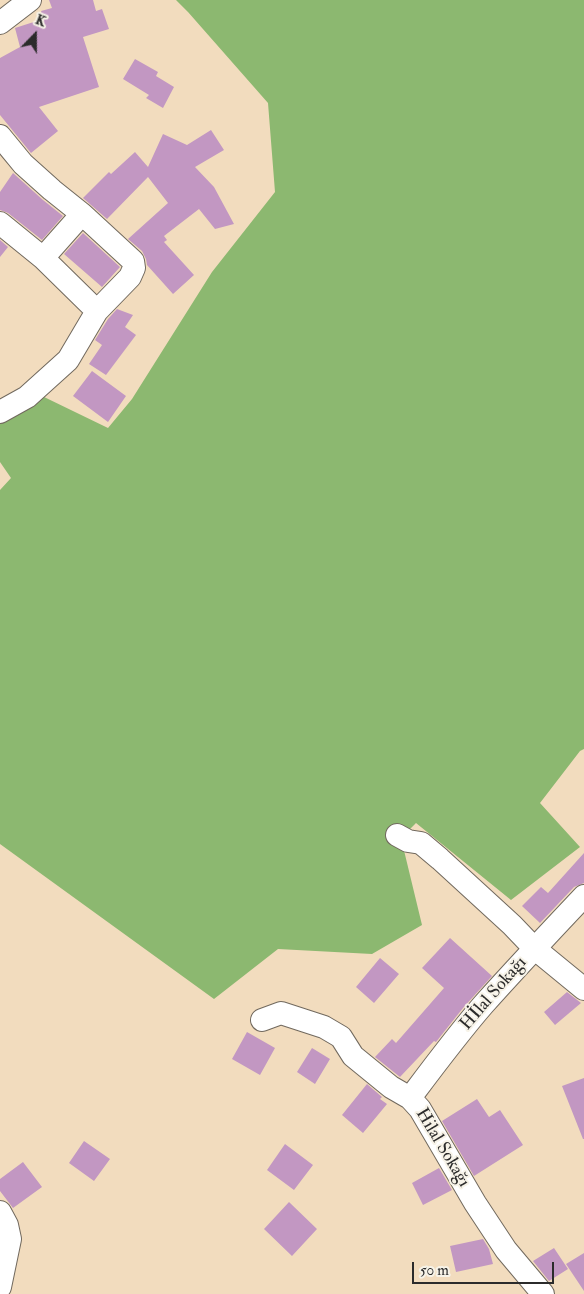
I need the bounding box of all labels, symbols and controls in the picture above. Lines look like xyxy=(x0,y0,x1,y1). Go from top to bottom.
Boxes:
north arrow xyxy=(10,10,60,60)
text: K xyxy=(33,11,49,30)
street label: Hİlal Sokağı xyxy=(456,953,532,1035)
street label: Hilal Sokağı xyxy=(410,1105,474,1191)
scale bar xyxy=(414,1252,556,1284)
text: 50 m xyxy=(420,1261,449,1280)

